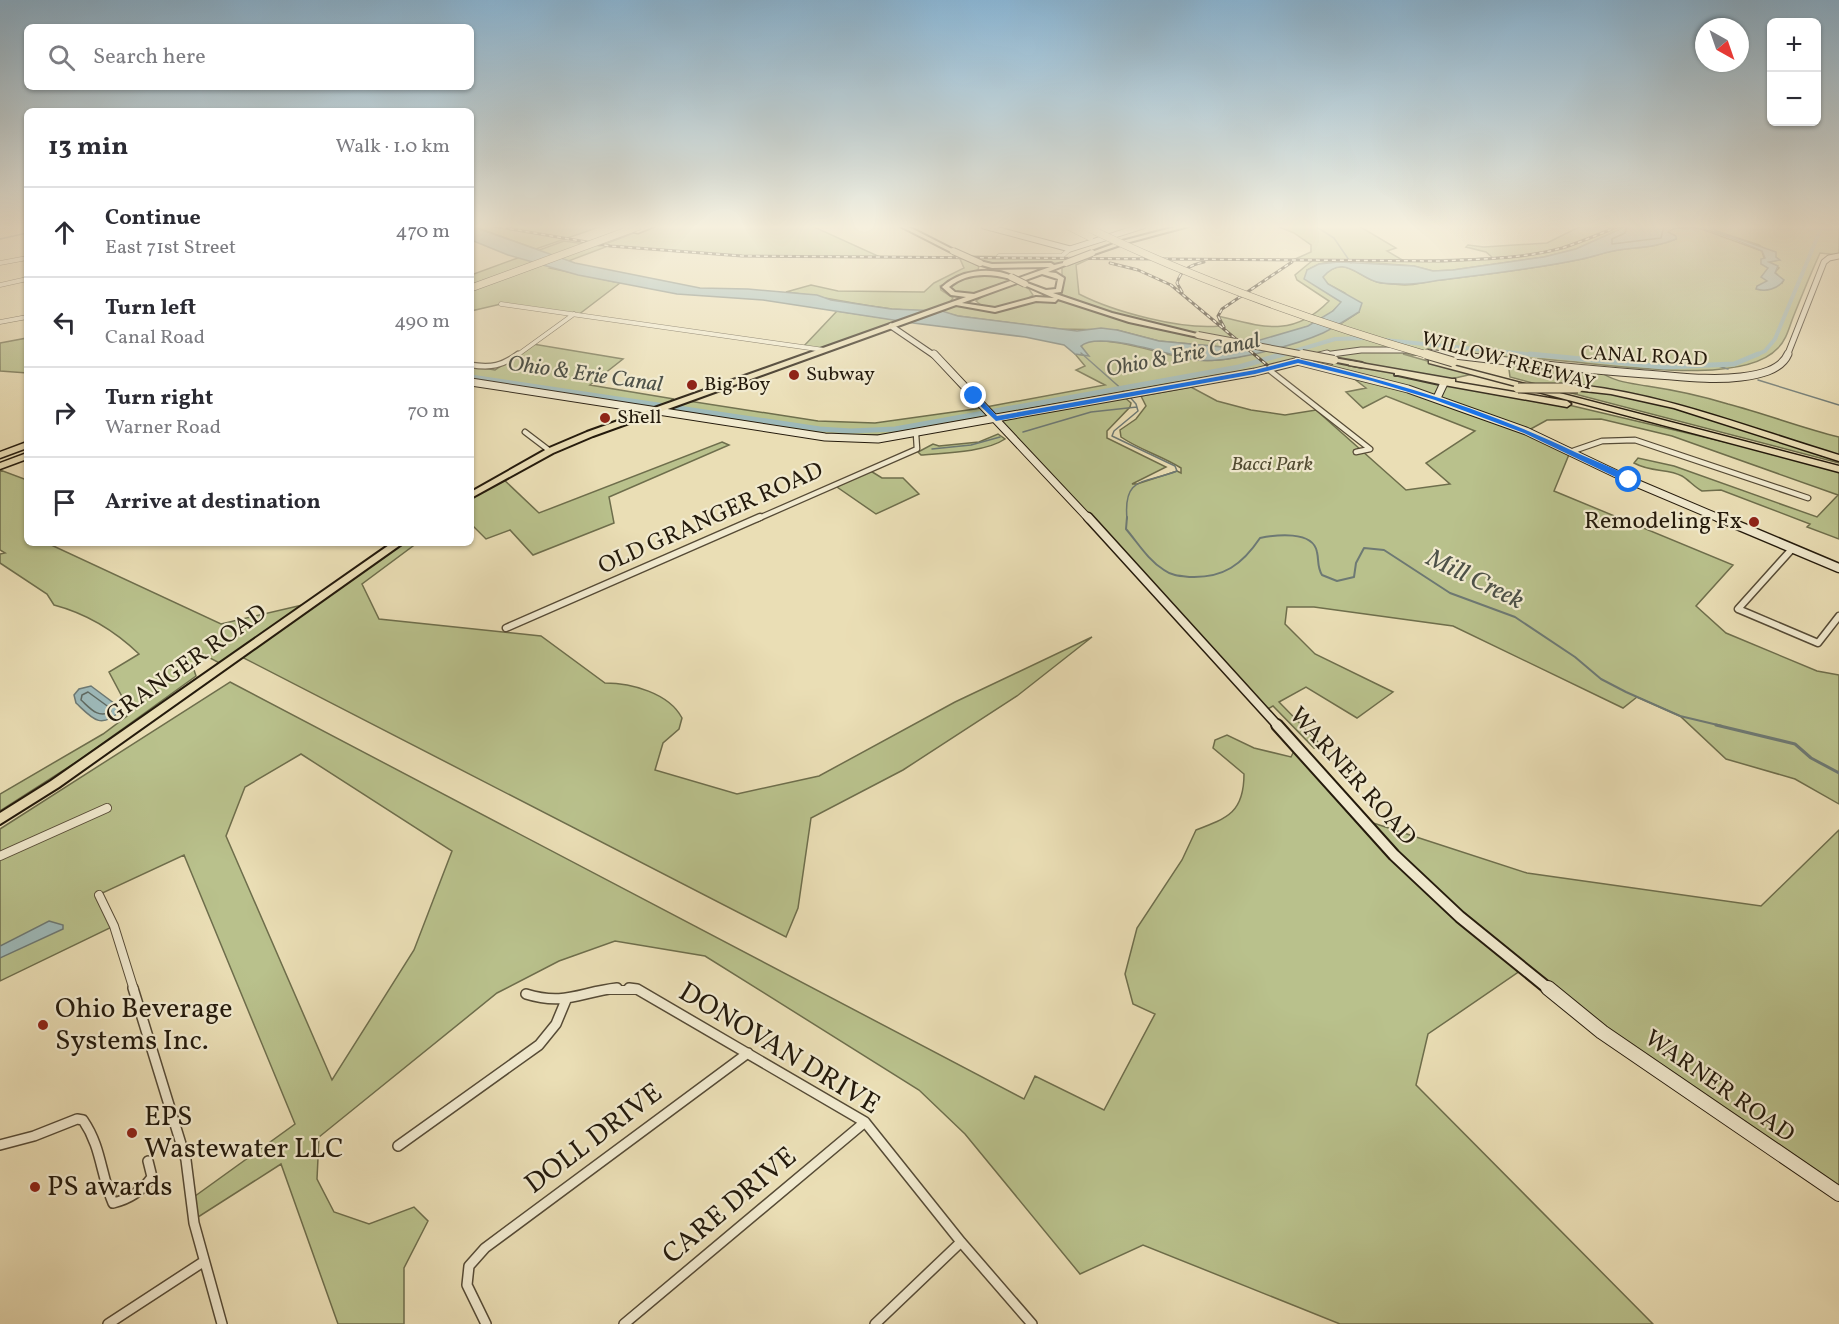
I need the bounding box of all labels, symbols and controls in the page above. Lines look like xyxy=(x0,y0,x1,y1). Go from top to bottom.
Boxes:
north arrow xyxy=(1695,18,1749,72)
map controls xyxy=(1767,18,1821,126)
button: + xyxy=(1767,18,1821,72)
search box xyxy=(24,24,474,90)
icon: search xyxy=(45,41,78,74)
text: Search here xyxy=(93,42,206,73)
button: − xyxy=(1767,72,1821,126)
text: 13 min xyxy=(48,129,128,165)
text: Walk · 1.0 km xyxy=(335,133,450,161)
text: Continue xyxy=(105,203,201,234)
icon: ahead xyxy=(48,216,81,249)
text: 470 m xyxy=(395,218,450,246)
text: East 71st Street xyxy=(105,234,236,262)
text: Turn left xyxy=(105,293,196,324)
icon: left xyxy=(48,306,81,339)
text: 490 m xyxy=(394,308,450,336)
text: Canal Road xyxy=(105,324,205,352)
street label: WILLOW FREEWAY xyxy=(1418,325,1598,399)
water label: Ohio & Erie Canal xyxy=(1103,326,1263,386)
street label: CANAL ROAD xyxy=(1580,340,1708,374)
water label: Ohio & Erie Canal xyxy=(505,349,665,401)
place label: Subway xyxy=(806,361,875,389)
marker: Subway xyxy=(787,368,801,382)
place label: Big Boy xyxy=(704,371,771,399)
marker: Big Boy xyxy=(685,378,699,392)
route end xyxy=(960,382,986,408)
text: Turn right xyxy=(105,383,213,414)
icon: right xyxy=(48,396,81,429)
text: 70 m xyxy=(407,398,450,426)
place label: Shell xyxy=(617,404,661,432)
marker: Shell xyxy=(598,411,612,425)
text: Warner Road xyxy=(105,414,221,442)
park label: Bacci Park xyxy=(1231,451,1313,479)
street label: OLD GRANGER ROAD xyxy=(593,454,829,584)
route start xyxy=(1615,466,1641,492)
icon: arrive xyxy=(48,486,81,519)
text: Arrive at destination xyxy=(105,487,321,518)
place label: Remodeling Fx xyxy=(1584,505,1742,539)
marker: Remodeling Fx xyxy=(1747,515,1761,529)
water label: Mill Creek xyxy=(1419,540,1530,619)
street label: GRANGER ROAD xyxy=(100,597,274,733)
street label: WARNER ROAD xyxy=(1280,700,1424,854)
street label: DONOVAN DRIVE xyxy=(671,973,887,1125)
place label: Ohio Beverage Systems Inc. xyxy=(55,990,233,1061)
marker: Ohio Beverage Systems Inc. xyxy=(36,1018,50,1032)
street label: WARNER ROAD xyxy=(1637,1023,1801,1151)
street label: DOLL DRIVE xyxy=(517,1074,671,1204)
place label: EPS Wastewater LLC xyxy=(144,1098,344,1169)
marker: EPS Wastewater LLC xyxy=(125,1126,139,1140)
street label: CARE DRIVE xyxy=(654,1138,806,1274)
place label: PS awards xyxy=(47,1168,173,1207)
marker: PS awards xyxy=(28,1180,42,1194)

